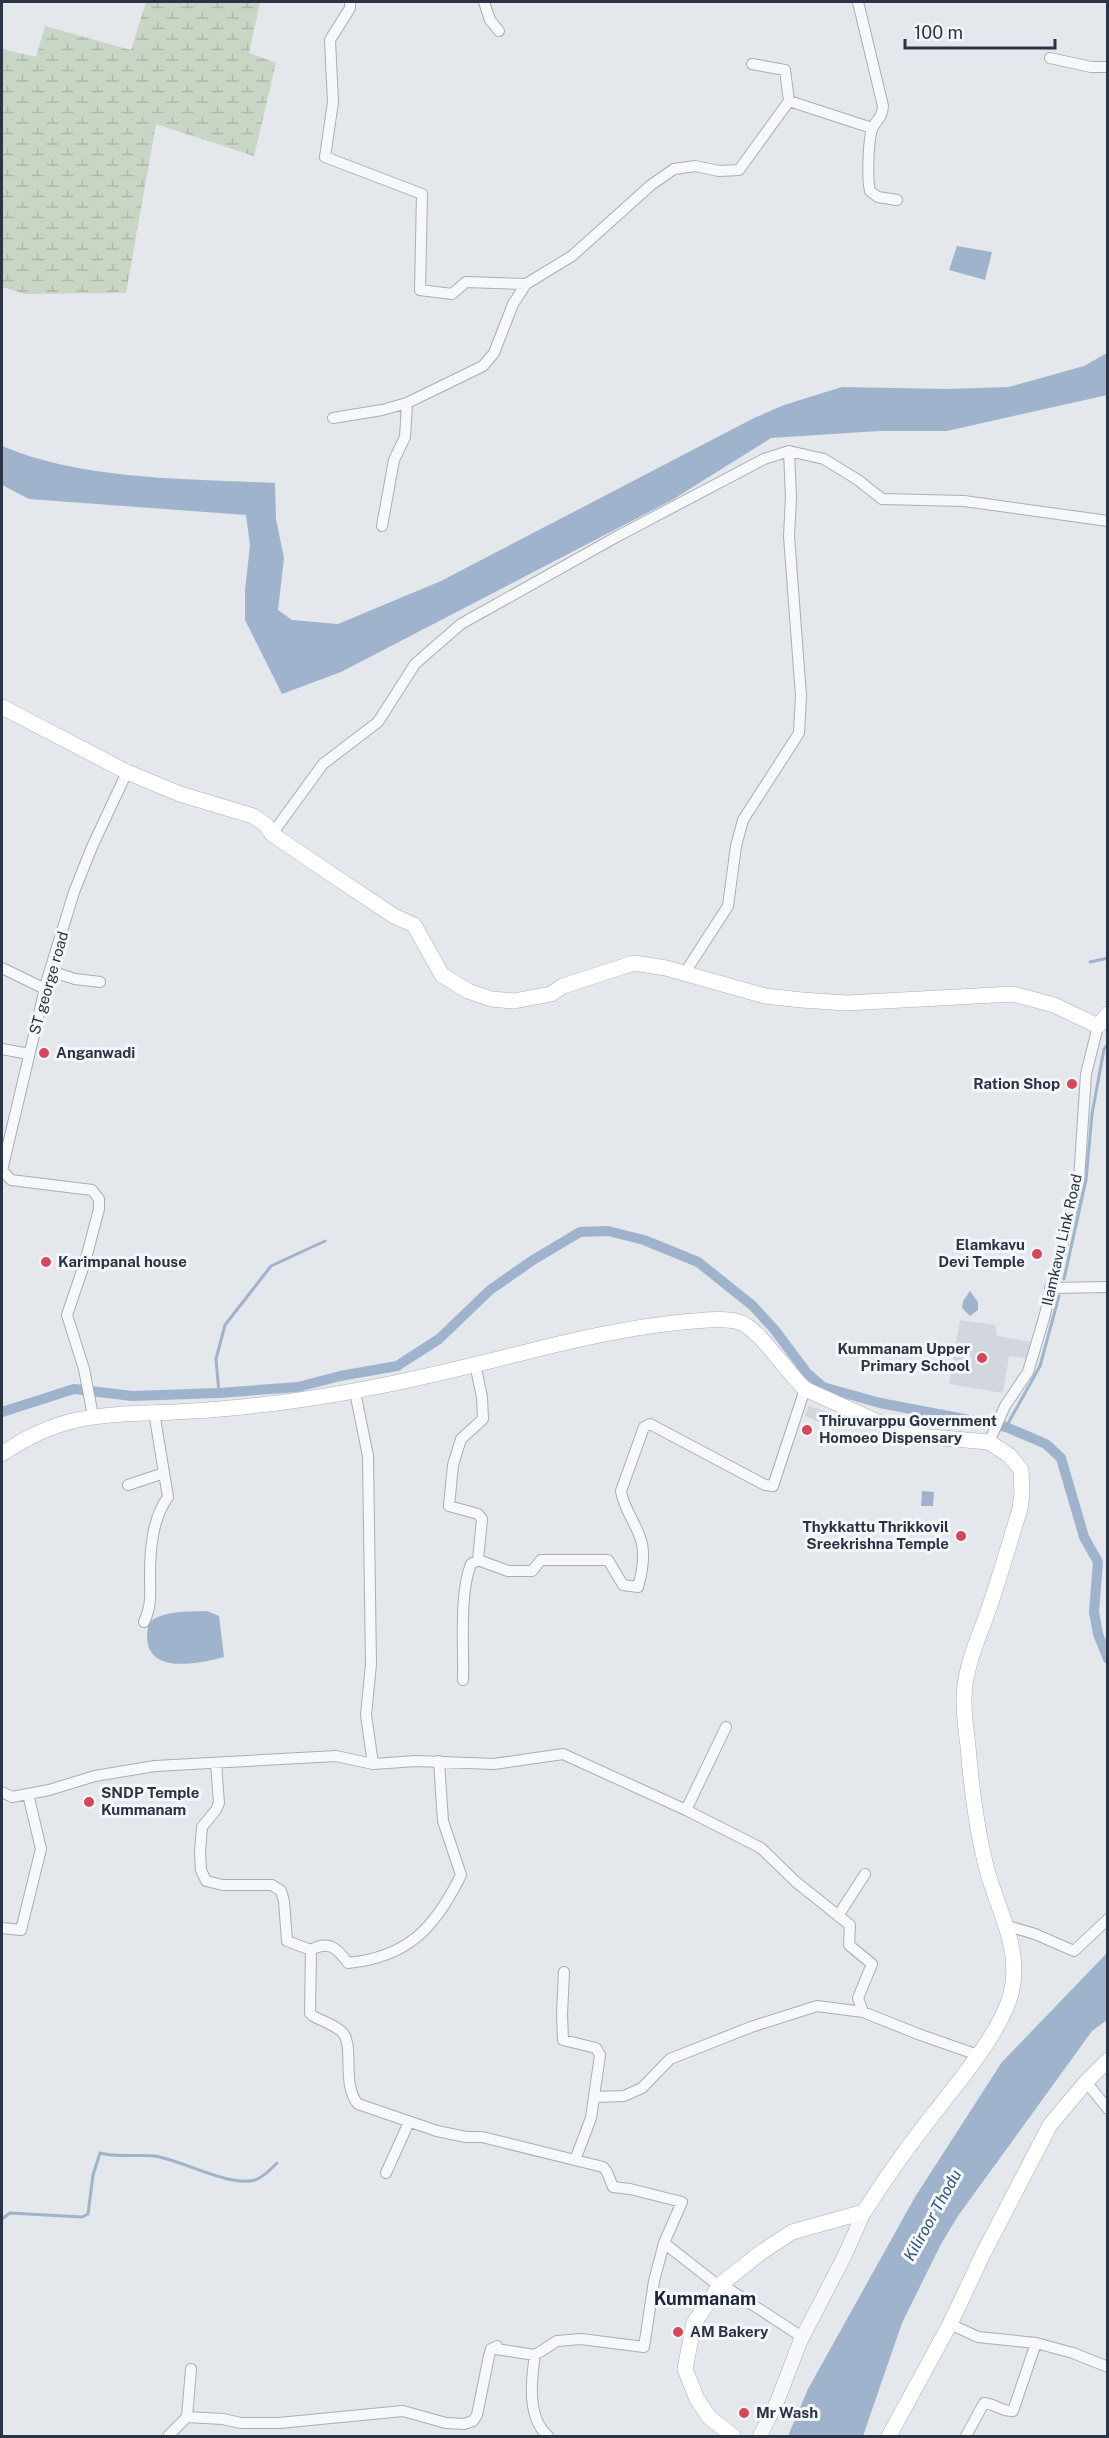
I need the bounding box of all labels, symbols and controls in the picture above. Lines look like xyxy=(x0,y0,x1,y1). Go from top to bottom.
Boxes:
scale bar xyxy=(905,12,1055,50)
text: 100 m xyxy=(914,22,963,43)
street label: ST george road xyxy=(26,929,71,1036)
place label: Anganwadi xyxy=(56,1044,135,1061)
marker: Anganwadi xyxy=(37,1046,51,1060)
place label: Ration Shop xyxy=(973,1075,1060,1092)
marker: Ration Shop xyxy=(1065,1077,1079,1091)
street label: Ilamkavu Link Road xyxy=(1038,1172,1085,1308)
place label: Elamkavu Devi Temple xyxy=(938,1236,1025,1270)
marker: Elamkavu Devi Temple xyxy=(1030,1247,1044,1261)
place label: Karimpanal house xyxy=(58,1253,187,1270)
marker: Karimpanal house xyxy=(39,1255,53,1269)
place label: Kummanam Upper Primary School xyxy=(837,1340,970,1374)
marker: Kummanam Upper Primary School xyxy=(975,1351,989,1365)
place label: Thiruvarppu Government Homoeo Dispensary xyxy=(819,1412,997,1446)
marker: Thiruvarppu Government Homoeo Dispensary xyxy=(800,1423,814,1437)
place label: Thykkattu Thrikkovil Sreekrishna Temple xyxy=(803,1518,949,1552)
marker: Thykkattu Thrikkovil Sreekrishna Temple xyxy=(954,1529,968,1543)
place label: SNDP Temple Kummanam xyxy=(101,1784,199,1818)
marker: SNDP Temple Kummanam xyxy=(82,1795,96,1809)
water label: Kiliroor Thodu xyxy=(900,2166,965,2264)
district label: Kummanam xyxy=(654,2288,756,2309)
place label: AM Bakery xyxy=(690,2323,769,2340)
marker: AM Bakery xyxy=(671,2325,685,2339)
place label: Mr Wash xyxy=(756,2404,818,2421)
marker: Mr Wash xyxy=(737,2406,751,2420)

